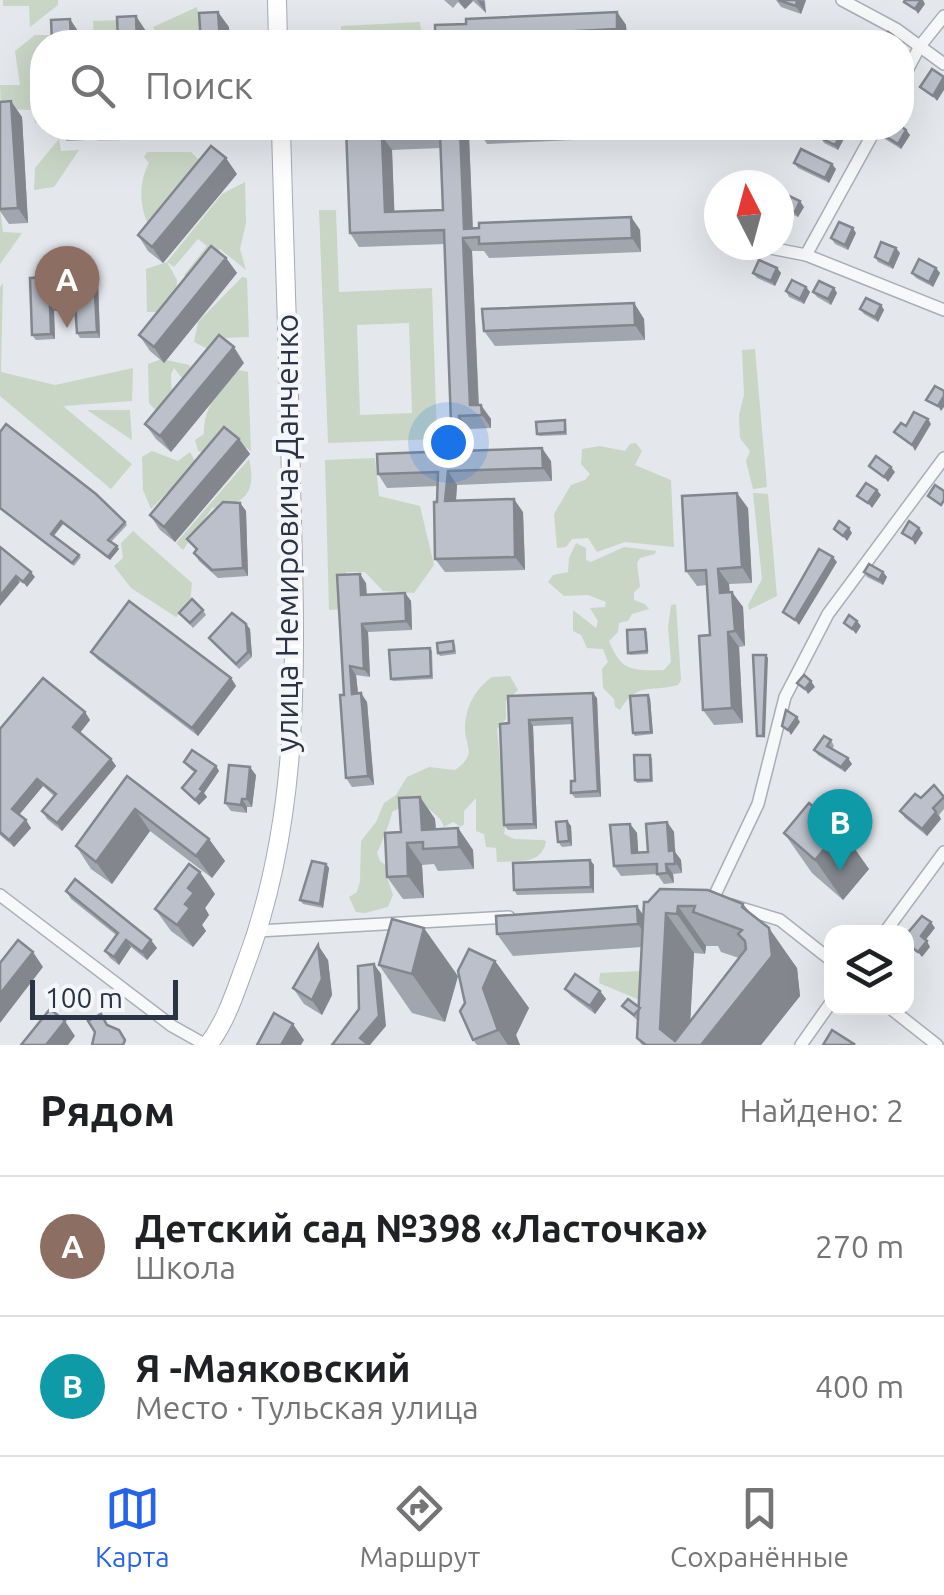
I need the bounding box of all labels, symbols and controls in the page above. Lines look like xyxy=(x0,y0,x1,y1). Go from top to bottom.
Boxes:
search box xyxy=(30,30,914,140)
icon: search xyxy=(65,58,120,113)
text: Поиск xyxy=(145,64,253,106)
north arrow xyxy=(704,170,794,260)
pin: A xyxy=(34,245,100,328)
street label: улица Немировича-Данченко xyxy=(268,314,304,752)
your location xyxy=(423,417,474,468)
pin: B xyxy=(808,788,872,871)
map controls xyxy=(824,925,914,1015)
button: layers xyxy=(824,925,914,1015)
scale bar xyxy=(30,975,178,1020)
text: 100 m xyxy=(45,982,123,1013)
text: Рядом xyxy=(40,1087,175,1134)
text: Найдено: 2 xyxy=(739,1092,904,1128)
text: Детский сад №398 «Ласточка» xyxy=(135,1207,707,1249)
text: A xyxy=(61,1228,84,1264)
text: 270 m xyxy=(815,1228,904,1264)
text: Школа xyxy=(135,1249,236,1285)
text: Я -Маяковский xyxy=(135,1347,411,1389)
text: B xyxy=(62,1368,83,1404)
text: 400 m xyxy=(815,1368,904,1404)
text: Место · Тульская улица xyxy=(135,1389,479,1425)
tab: Карта xyxy=(95,1481,170,1572)
tab: Маршрут xyxy=(359,1481,480,1572)
tab: Сохранённые xyxy=(670,1481,849,1572)

